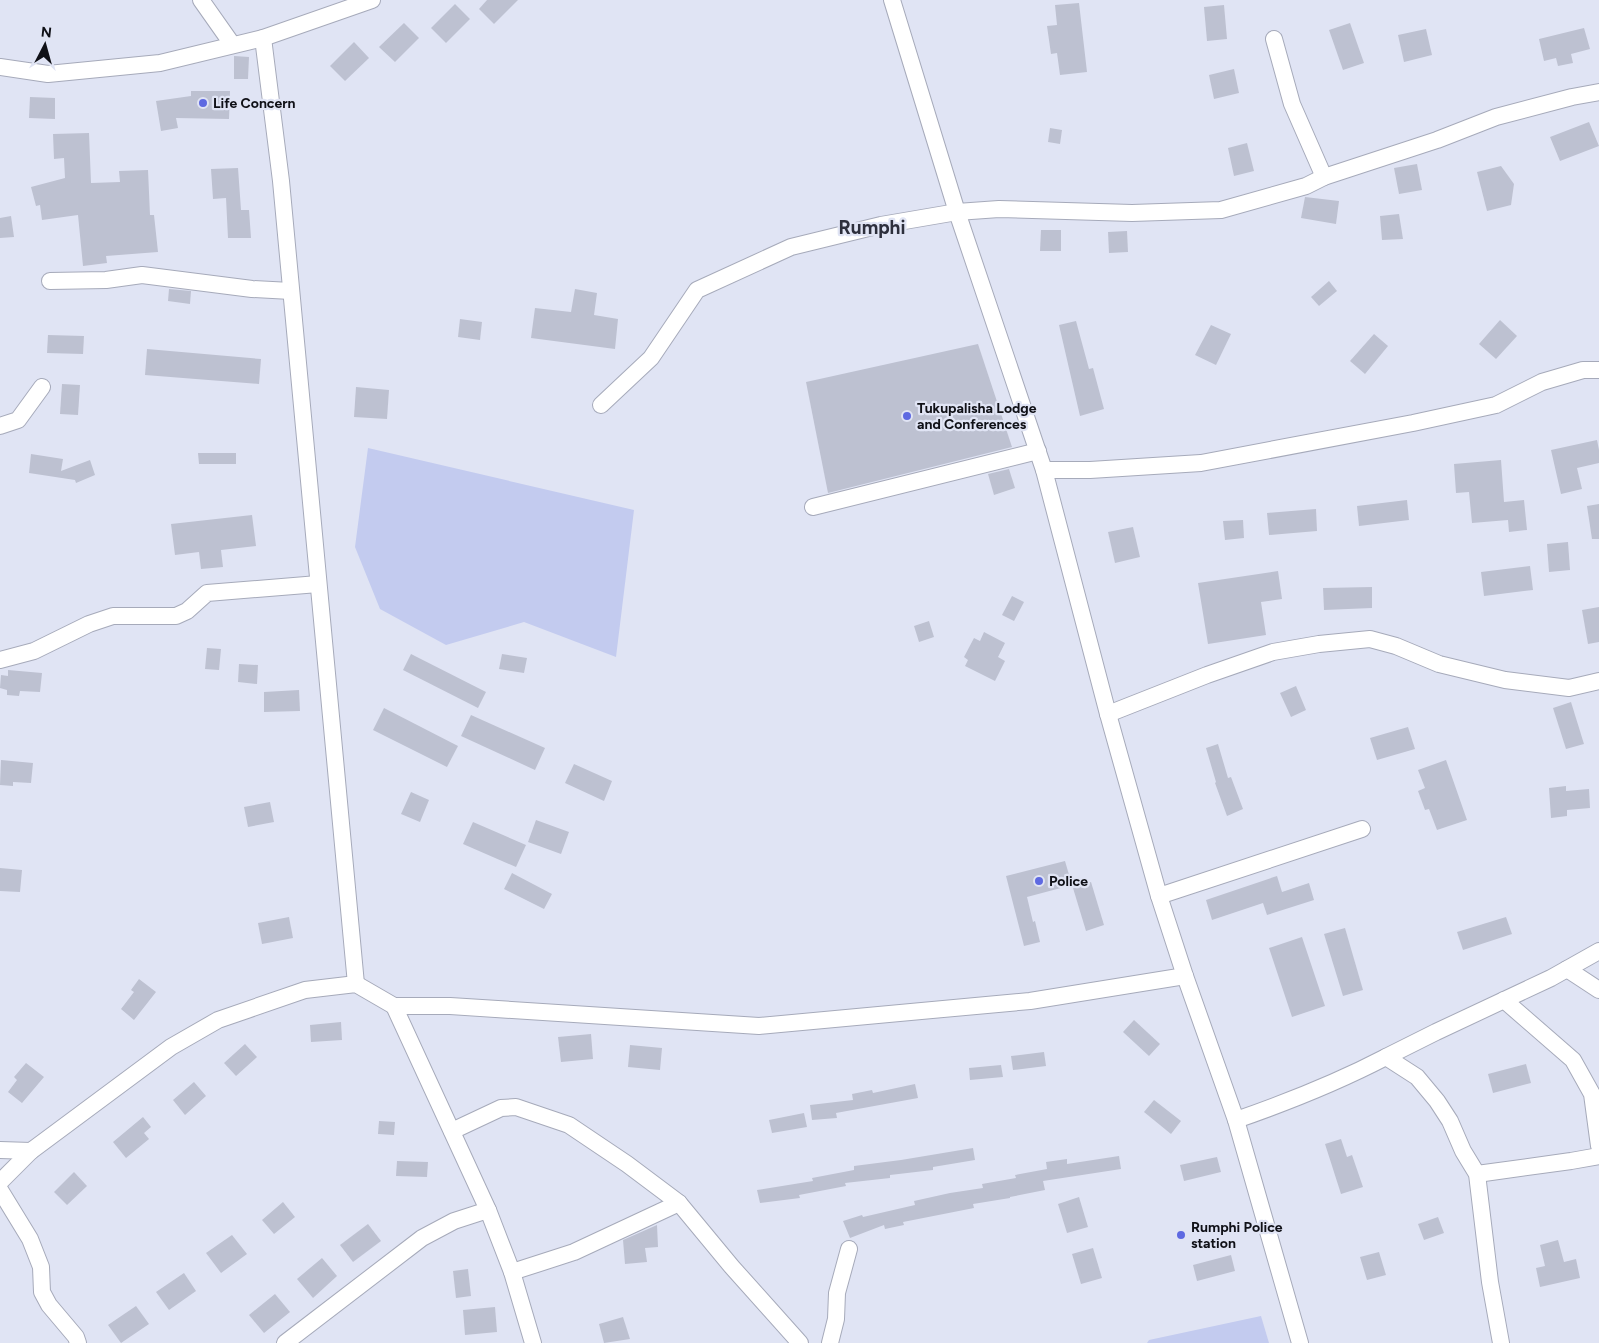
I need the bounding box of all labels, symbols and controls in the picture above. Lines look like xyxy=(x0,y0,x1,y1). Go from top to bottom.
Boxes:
north arrow xyxy=(20,20,70,70)
text: N xyxy=(40,24,53,42)
place label: Life Concern xyxy=(213,95,296,112)
marker: Life Concern xyxy=(197,97,209,109)
district label: Rumphi xyxy=(839,216,905,239)
place label: Tukupalisha Lodge and Conferences xyxy=(917,400,1037,433)
marker: Tukupalisha Lodge and Conferences xyxy=(901,410,913,422)
place label: Police xyxy=(1049,873,1088,890)
marker: Police xyxy=(1033,875,1045,887)
place label: Rumphi Police station xyxy=(1191,1219,1283,1252)
marker: Rumphi Police station xyxy=(1175,1229,1187,1241)

